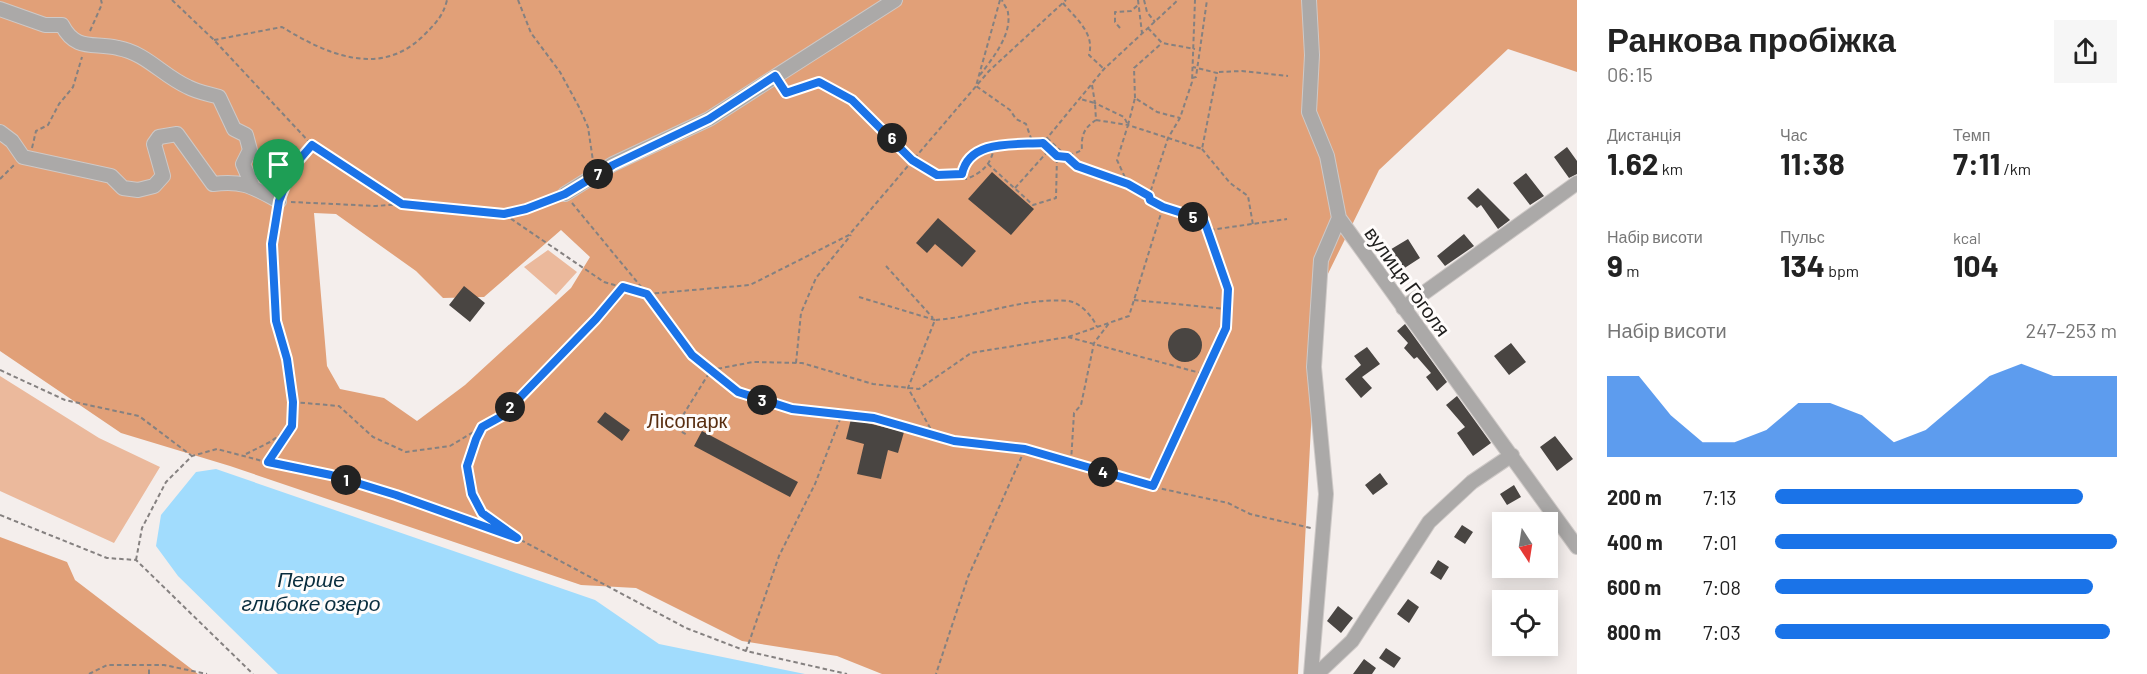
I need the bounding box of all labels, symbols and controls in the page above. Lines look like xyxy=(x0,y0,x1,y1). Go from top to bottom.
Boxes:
text: Ранкова пробіжка xyxy=(1607,19,1896,59)
button: share xyxy=(2054,20,2117,83)
text: 06:15 xyxy=(1607,62,1653,86)
pin: 6 xyxy=(877,123,907,153)
text: Дистанція xyxy=(1607,125,1681,144)
text: Час xyxy=(1780,125,1808,144)
text: Темп xyxy=(1953,125,1990,144)
text: 6 xyxy=(888,128,896,147)
pin xyxy=(253,139,304,201)
text: 1.62 xyxy=(1607,145,1659,181)
text: 11:38 xyxy=(1780,145,1845,181)
text: 7:11 xyxy=(1953,145,2000,181)
icon: arrive xyxy=(262,148,295,181)
pin: 7 xyxy=(583,159,613,189)
text: km xyxy=(1659,159,1683,178)
text: /km xyxy=(2000,159,2031,178)
text: 7 xyxy=(594,164,602,183)
pin: 5 xyxy=(1178,202,1208,232)
text: 5 xyxy=(1189,207,1197,226)
street label: вулиця Гоголя xyxy=(1360,222,1456,340)
text: Набір висоти xyxy=(1607,227,1703,246)
text: Пульс xyxy=(1780,227,1825,246)
text: kcal xyxy=(1953,228,1981,247)
text: 9 xyxy=(1607,247,1623,283)
text: 134 xyxy=(1780,247,1825,283)
text: 104 xyxy=(1953,247,1999,283)
text: m xyxy=(1623,261,1639,280)
text: bpm xyxy=(1825,261,1859,280)
text: Набір висоти xyxy=(1607,318,1727,342)
text: 247–253 m xyxy=(2026,318,2117,342)
pin: 3 xyxy=(747,385,777,415)
text: 3 xyxy=(758,390,766,409)
pin: 2 xyxy=(495,392,525,422)
text: 2 xyxy=(506,397,514,416)
park label: Лісопарк xyxy=(647,408,728,432)
pin: 4 xyxy=(1088,457,1118,487)
text: 4 xyxy=(1098,462,1108,481)
pin: 1 xyxy=(331,465,361,495)
text: 1 xyxy=(343,470,349,489)
text: 200 m xyxy=(1607,485,1662,509)
text: 7:13 xyxy=(1703,485,1737,509)
north arrow xyxy=(1492,512,1558,578)
map controls xyxy=(1492,512,1558,656)
text: 400 m xyxy=(1607,530,1663,554)
text: 7:01 xyxy=(1703,530,1737,554)
water label: Перше глибоке озеро xyxy=(242,566,381,615)
text: 600 m xyxy=(1607,575,1661,599)
text: 7:08 xyxy=(1703,575,1741,599)
button: locate xyxy=(1492,590,1558,656)
text: 800 m xyxy=(1607,620,1661,644)
text: 7:03 xyxy=(1703,620,1741,644)

